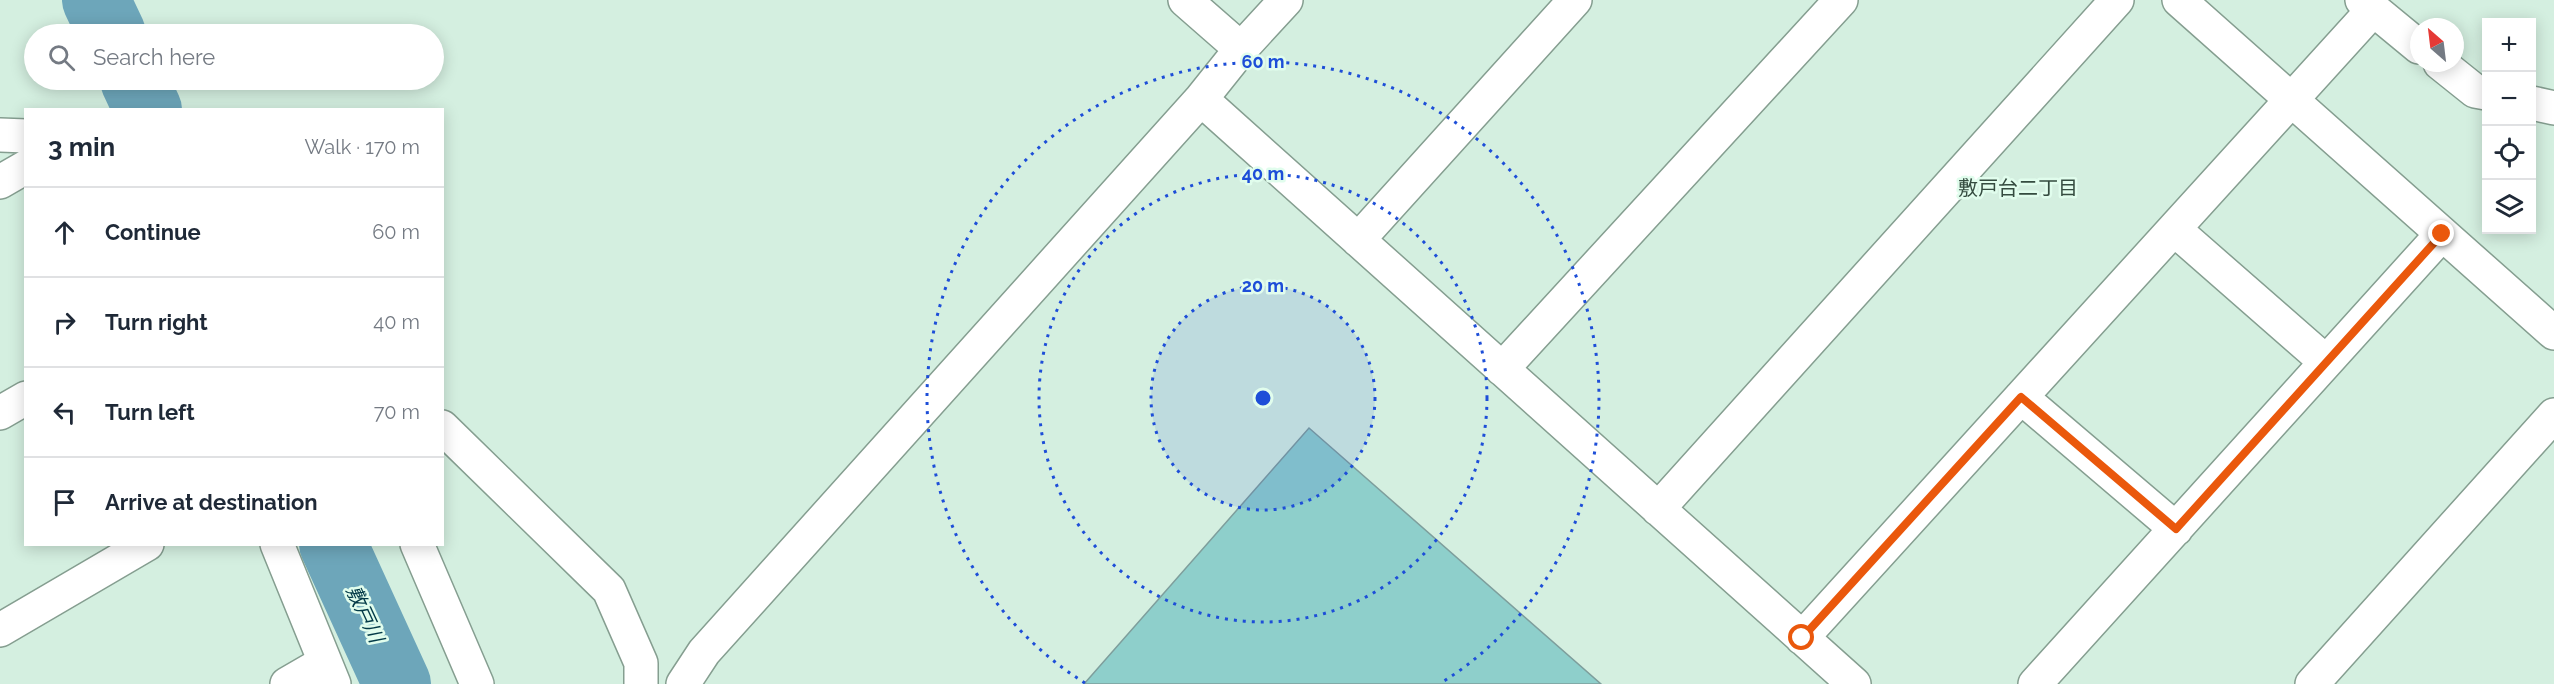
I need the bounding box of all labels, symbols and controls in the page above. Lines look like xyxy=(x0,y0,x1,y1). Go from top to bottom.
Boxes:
north arrow xyxy=(2410,18,2464,72)
map controls xyxy=(2482,18,2536,234)
button: + xyxy=(2482,18,2536,72)
search box xyxy=(24,24,444,90)
icon: search xyxy=(45,41,78,74)
text: Search here xyxy=(93,44,215,70)
text: 60 m xyxy=(1241,51,1285,72)
button: − xyxy=(2482,72,2536,126)
button: locate xyxy=(2482,126,2536,180)
text: 3 min xyxy=(48,132,115,162)
text: Walk · 170 m xyxy=(304,135,420,159)
text: 40 m xyxy=(1242,163,1284,184)
district label: 敷戸台二丁目 xyxy=(1958,176,2078,200)
button: layers xyxy=(2482,180,2536,234)
icon: ahead xyxy=(48,216,81,249)
text: Continue xyxy=(105,219,201,245)
text: 60 m xyxy=(372,220,420,244)
route end xyxy=(2428,220,2454,246)
text: 20 m xyxy=(1242,275,1284,296)
icon: right xyxy=(48,306,81,339)
text: Turn right xyxy=(105,309,208,335)
text: 40 m xyxy=(373,310,420,334)
centre of rings xyxy=(1253,388,1273,408)
icon: left xyxy=(48,396,81,429)
text: Turn left xyxy=(105,399,195,425)
text: 70 m xyxy=(374,400,420,424)
icon: arrive xyxy=(48,486,81,519)
text: Arrive at destination xyxy=(105,489,318,515)
water label: 敷戸川 xyxy=(341,582,389,648)
route start xyxy=(1788,624,1814,650)

